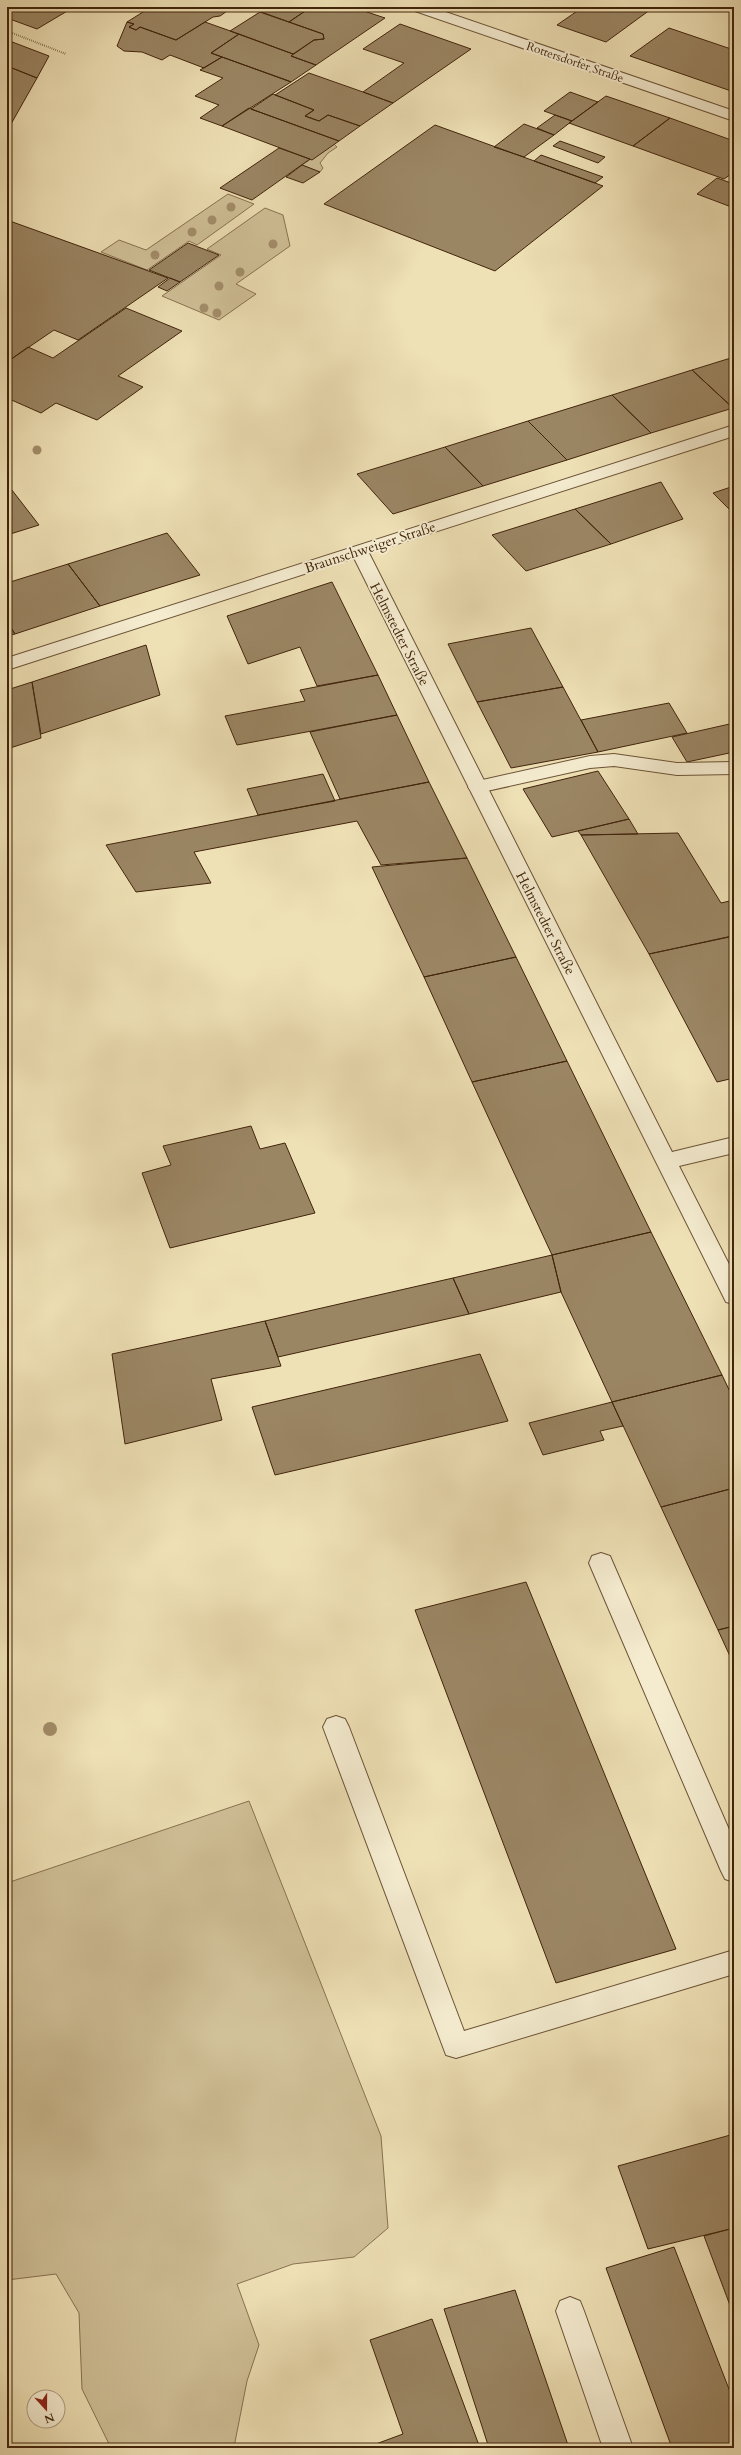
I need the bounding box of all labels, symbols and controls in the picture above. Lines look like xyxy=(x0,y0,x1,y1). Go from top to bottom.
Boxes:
street label: Rottersdorfer Straße xyxy=(524,38,626,86)
street label: Braunschweiger Straße xyxy=(302,517,438,578)
street label: Helmstedter Straße xyxy=(365,579,434,689)
street label: Helmstedter Straße xyxy=(511,868,580,978)
north arrow xyxy=(26,2389,66,2429)
text: N xyxy=(42,2409,57,2427)

